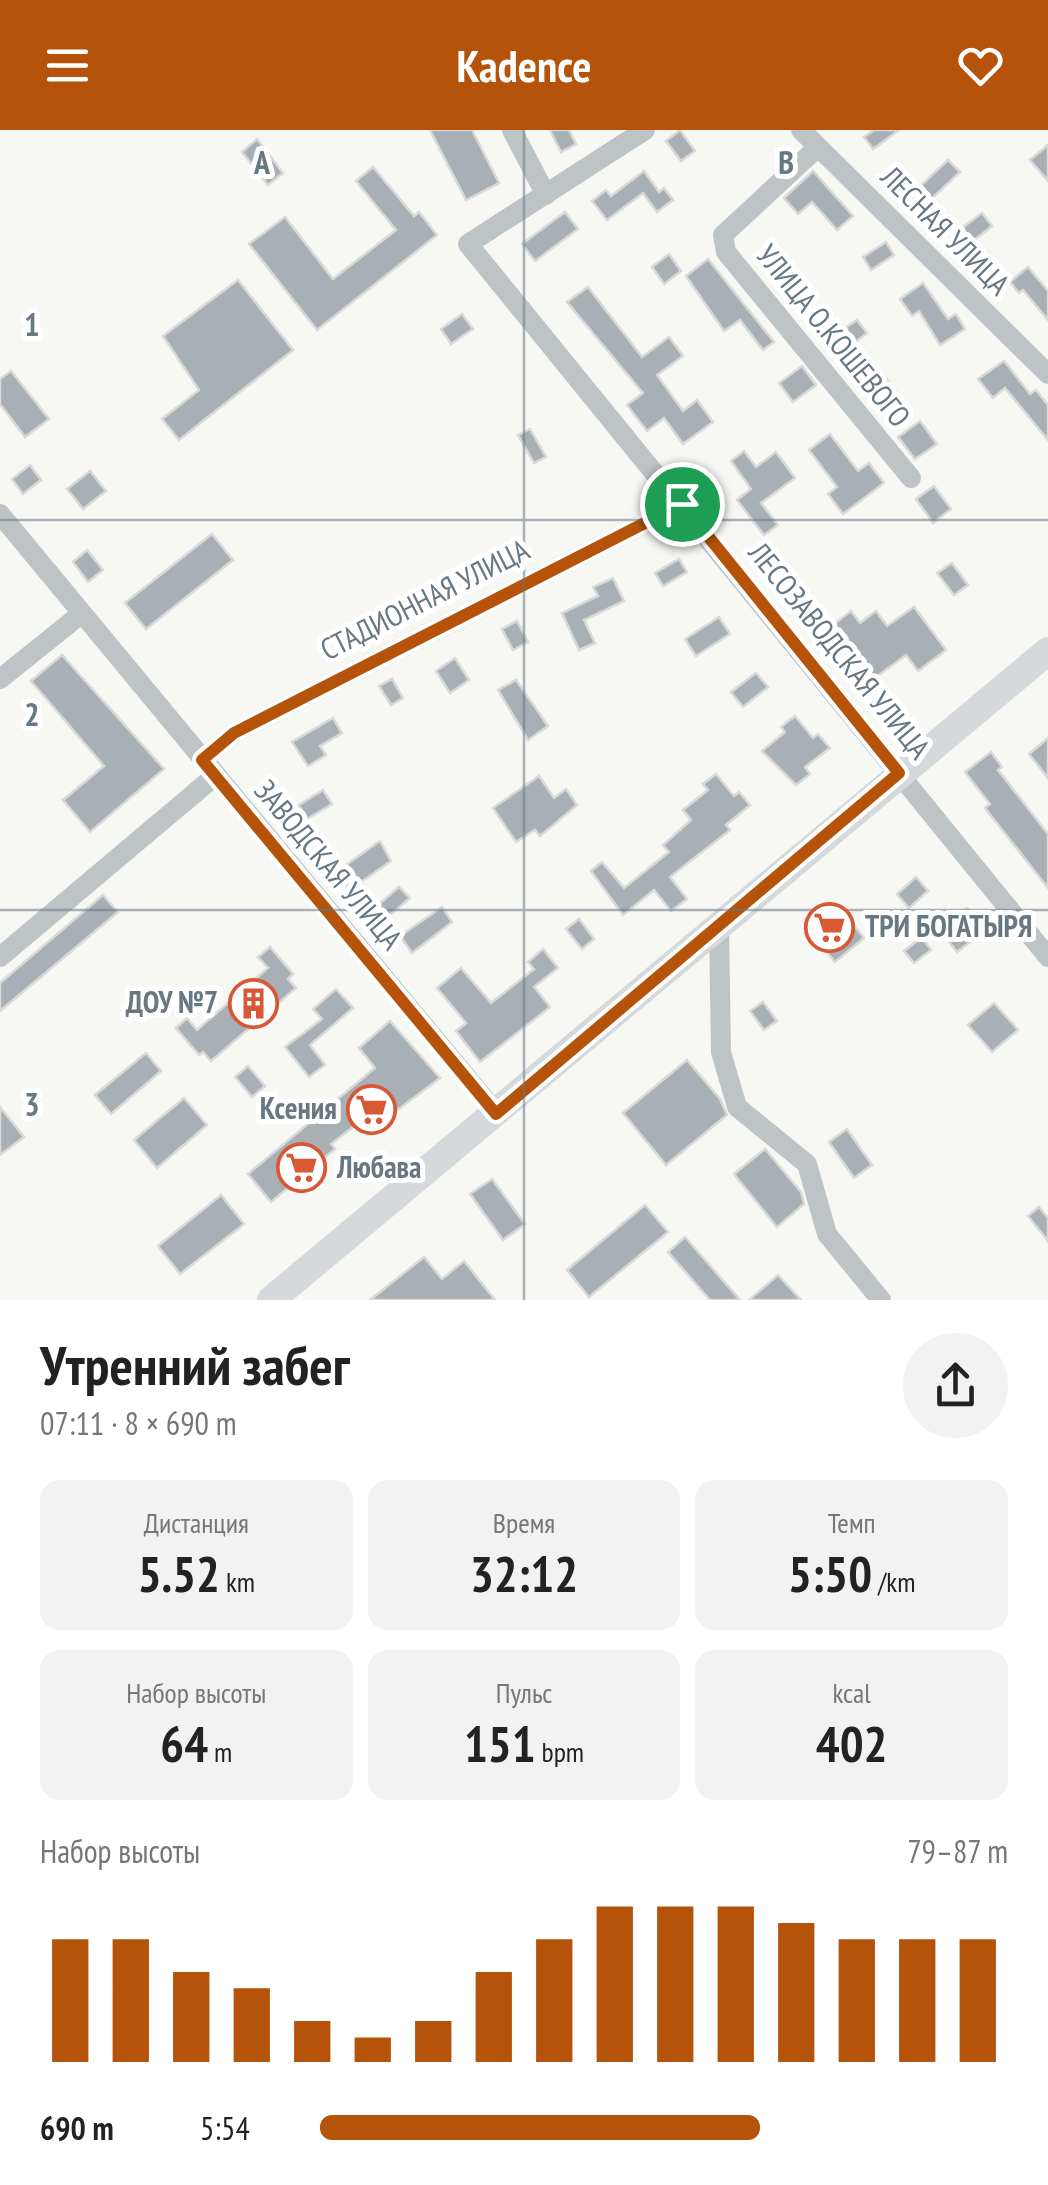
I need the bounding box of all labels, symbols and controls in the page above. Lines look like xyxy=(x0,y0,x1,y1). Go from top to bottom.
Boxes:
text: Kadence xyxy=(456,36,592,94)
icon: menu xyxy=(40,38,95,93)
icon: heart xyxy=(953,38,1008,93)
text: A xyxy=(253,141,271,183)
text: B xyxy=(778,141,794,183)
street label: ЛЕСНАЯ УЛИЦА xyxy=(873,156,1019,303)
street label: УЛИЦА О.КОШЕВОГО xyxy=(749,236,920,434)
text: 1 xyxy=(24,303,40,345)
pin xyxy=(640,462,725,547)
icon: arrive xyxy=(655,477,710,532)
street label: СТАДИОННАЯ УЛИЦА xyxy=(313,529,536,668)
street label: ЛЕСОЗАВОДСКАЯ УЛИЦА xyxy=(740,533,940,767)
text: 2 xyxy=(24,693,40,735)
street label: ЗАВОДСКАЯ УЛИЦА xyxy=(247,771,412,958)
supermarket icon: ТРИ БОГАТЫРЯ xyxy=(804,901,856,953)
place label: ТРИ БОГАТЫРЯ xyxy=(865,906,1032,945)
building icon: ДОУ №7 xyxy=(227,977,279,1029)
place label: ДОУ №7 xyxy=(126,982,218,1021)
text: 3 xyxy=(24,1083,40,1125)
supermarket icon: Ксения xyxy=(346,1083,398,1135)
place label: Ксения xyxy=(260,1088,337,1127)
supermarket icon: Любава xyxy=(276,1142,328,1194)
place label: Любава xyxy=(336,1147,422,1186)
text: Утренний забег xyxy=(40,1329,350,1400)
button: share xyxy=(903,1333,1008,1438)
text: 07:11 · 8 × 690 m xyxy=(40,1402,237,1444)
text: Дистанция xyxy=(144,1504,249,1541)
text: Время xyxy=(493,1504,555,1541)
text: Темп xyxy=(828,1504,876,1541)
text: 5.52 xyxy=(138,1541,220,1606)
text: 32:12 xyxy=(470,1541,578,1606)
text: 5:50 xyxy=(788,1541,872,1606)
text: km xyxy=(220,1563,255,1600)
text: /km xyxy=(872,1563,915,1600)
text: Набор высоты xyxy=(126,1674,266,1711)
text: Пульс xyxy=(496,1674,552,1711)
text: kcal xyxy=(833,1674,871,1711)
text: 64 xyxy=(160,1711,208,1776)
text: 151 xyxy=(464,1711,536,1776)
text: 402 xyxy=(816,1711,888,1776)
text: m xyxy=(208,1733,232,1770)
text: bpm xyxy=(536,1733,584,1770)
text: Набор высоты xyxy=(40,1830,200,1872)
text: 79–87 m xyxy=(907,1830,1008,1872)
text: 690 m xyxy=(40,2107,114,2149)
text: 5:54 xyxy=(200,2107,250,2149)

